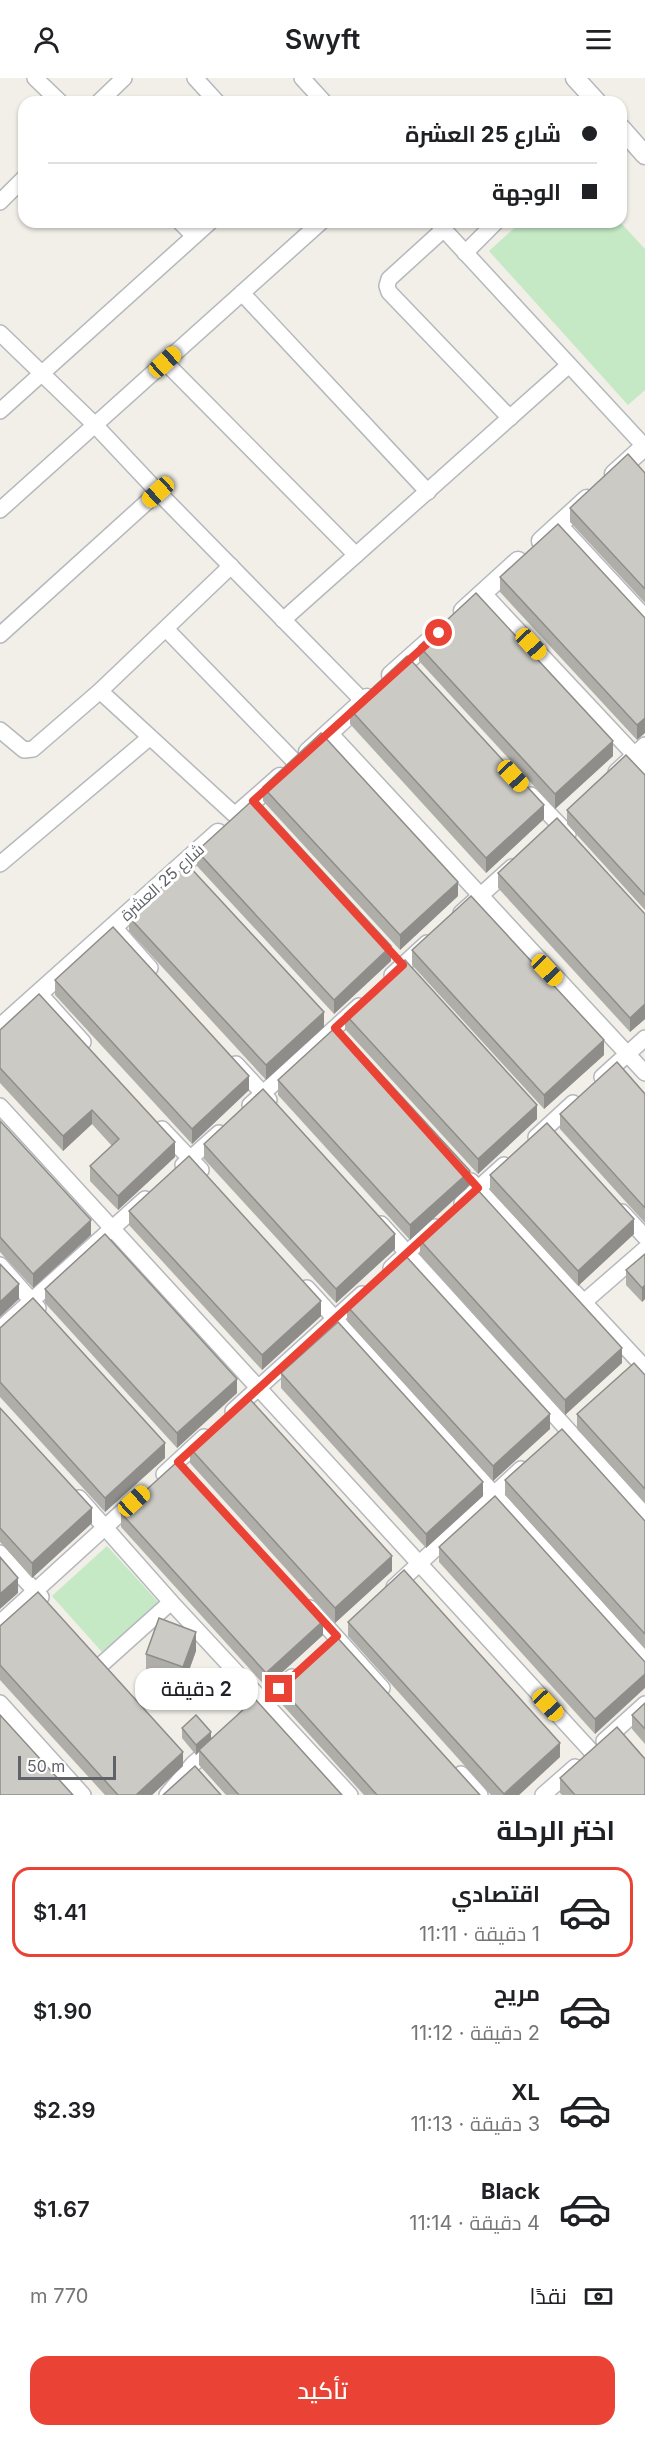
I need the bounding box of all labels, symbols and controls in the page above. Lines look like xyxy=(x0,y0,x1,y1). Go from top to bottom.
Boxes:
icon: person xyxy=(30,23,63,56)
text: Swyft xyxy=(285,23,360,56)
icon: menu xyxy=(582,23,615,56)
text: شارع 25 العشرة xyxy=(405,121,561,147)
text: الوجهة xyxy=(492,179,561,205)
car xyxy=(146,343,184,381)
car xyxy=(139,473,177,511)
route start xyxy=(425,619,452,646)
car xyxy=(512,625,550,663)
car xyxy=(494,757,532,795)
street label: شارع 25 العشرة xyxy=(116,839,209,926)
car xyxy=(528,951,566,989)
car xyxy=(115,1482,153,1520)
callout: 2 دقيقة xyxy=(135,1668,258,1710)
route end xyxy=(265,1675,292,1702)
text: 2 دقيقة xyxy=(161,1677,232,1701)
car xyxy=(529,1686,567,1724)
scale bar xyxy=(18,1753,116,1780)
text: 50 m xyxy=(27,1756,65,1776)
text: اختر الرحلة xyxy=(496,1814,615,1847)
text: اقتصادي xyxy=(451,1881,540,1907)
icon: car xyxy=(558,1885,612,1939)
text: $1.41 xyxy=(33,1899,87,1925)
text: 1 دقيقة · 11:11 xyxy=(419,1922,540,1946)
text: مريح xyxy=(494,1980,540,2006)
icon: car xyxy=(558,1984,612,2038)
text: $1.90 xyxy=(33,1998,92,2024)
text: 2 دقيقة · 11:12 xyxy=(411,2021,540,2045)
text: XL xyxy=(511,2079,540,2105)
icon: car xyxy=(558,2083,612,2137)
text: $2.39 xyxy=(33,2097,96,2123)
text: 3 دقيقة · 11:13 xyxy=(410,2112,540,2136)
text: Black xyxy=(481,2178,540,2204)
icon: car xyxy=(558,2182,612,2236)
text: $1.67 xyxy=(33,2196,90,2222)
text: 4 دقيقة · 11:14 xyxy=(409,2211,540,2235)
icon: cash xyxy=(582,2280,615,2313)
text: نقدًا xyxy=(529,2283,567,2309)
text: 770 m xyxy=(30,2284,89,2308)
button: تأكيد xyxy=(30,2356,615,2425)

